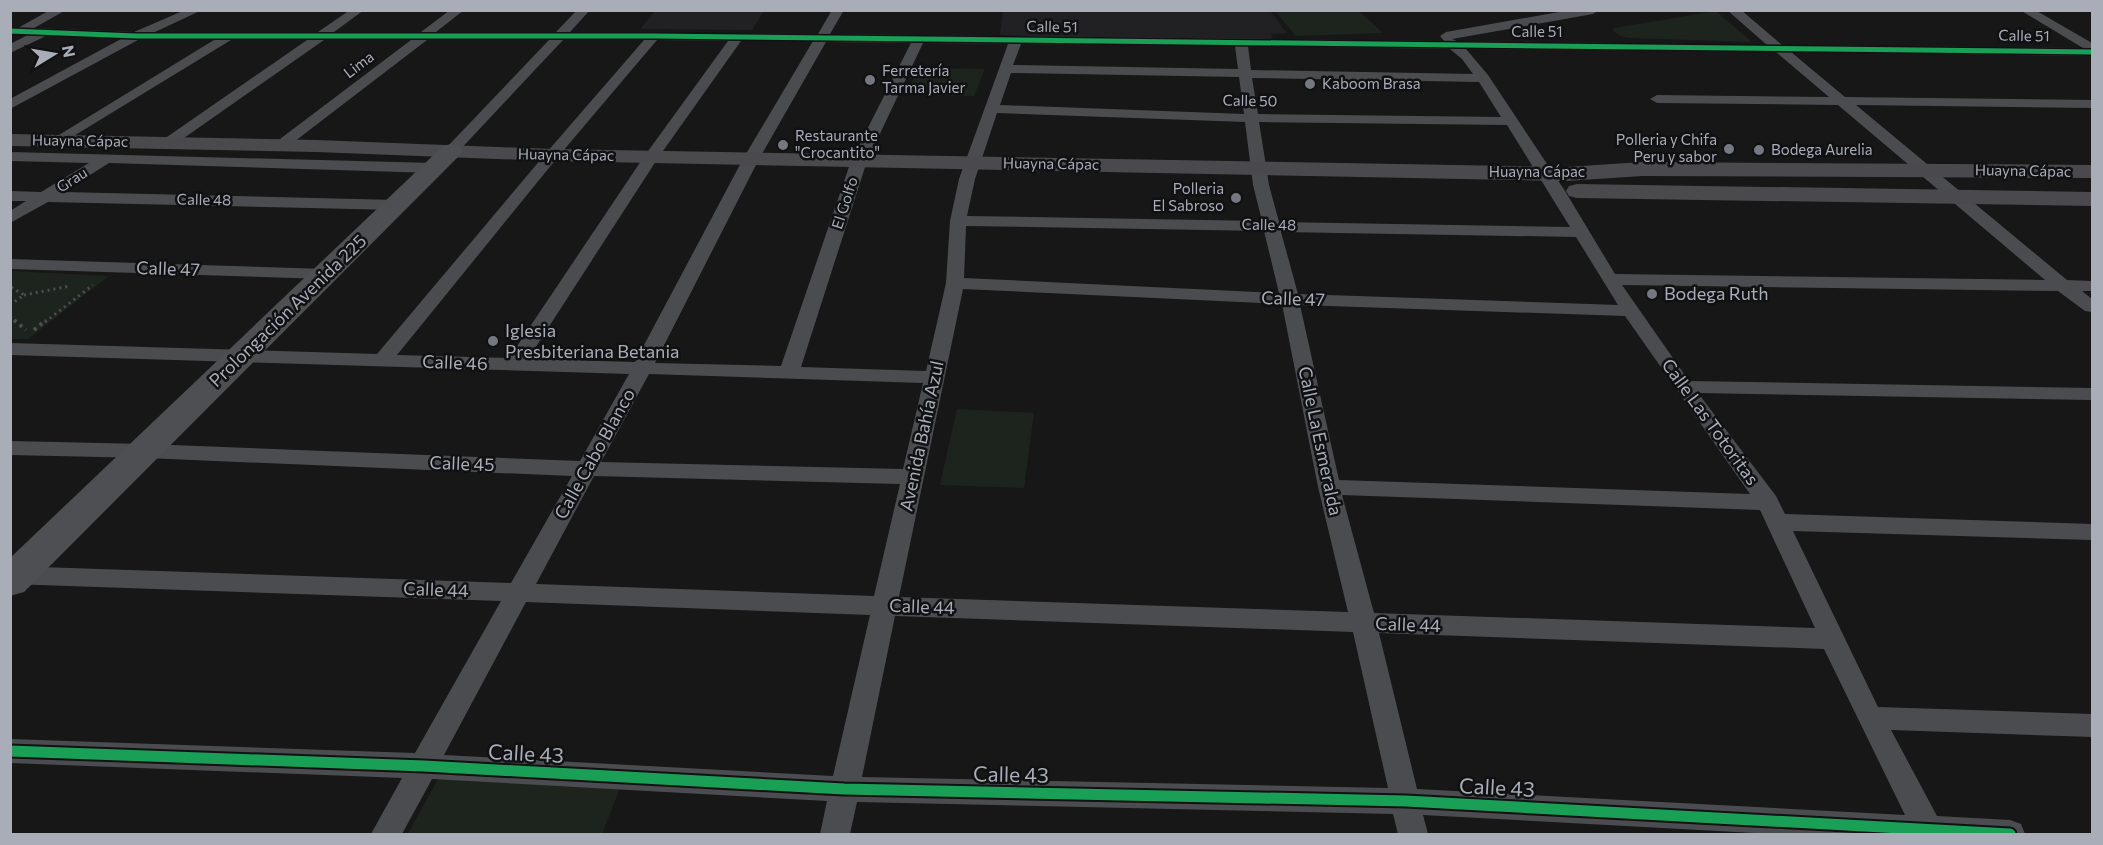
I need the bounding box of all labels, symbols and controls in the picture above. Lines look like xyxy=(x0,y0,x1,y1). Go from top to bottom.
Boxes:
street label: Calle 51 xyxy=(1026,17,1078,35)
street label: Calle 51 xyxy=(1511,22,1563,40)
north arrow xyxy=(24,24,84,84)
street label: Calle 51 xyxy=(1998,26,2050,44)
text: N xyxy=(59,43,80,59)
street label: Lima xyxy=(340,47,377,81)
place label: Ferretería Tarma Javier xyxy=(882,61,965,96)
marker: Ferretería Tarma Javier xyxy=(863,73,877,87)
place label: Kaboom Brasa xyxy=(1322,74,1421,92)
marker: Kaboom Brasa xyxy=(1303,77,1317,91)
street label: Calle 50 xyxy=(1222,91,1278,109)
place label: Restaurante "Crocantito" xyxy=(795,126,880,161)
street label: Huayna Cápac xyxy=(32,130,128,150)
place label: Polleria y Chifa Peru y sabor xyxy=(1616,130,1717,165)
marker: Restaurante "Crocantito" xyxy=(776,138,790,152)
place label: Bodega Aurelia xyxy=(1771,140,1873,158)
marker: Polleria y Chifa Peru y sabor xyxy=(1722,142,1736,156)
marker: Bodega Aurelia xyxy=(1752,143,1766,157)
street label: Huayna Cápac xyxy=(518,144,614,164)
street label: Huayna Cápac xyxy=(1003,153,1099,173)
street label: Huayna Cápac xyxy=(1975,160,2071,180)
street label: Huayna Cápac xyxy=(1489,162,1585,180)
street label: Grau xyxy=(53,163,90,196)
street label: El Golfo xyxy=(827,174,861,231)
place label: Polleria El Sabroso xyxy=(1153,179,1224,214)
street label: Calle 48 xyxy=(177,190,231,208)
marker: Polleria El Sabroso xyxy=(1229,191,1243,205)
street label: Calle 48 xyxy=(1242,215,1296,233)
street label: Prolongación Avenida 225 xyxy=(204,229,371,391)
street label: Calle 47 xyxy=(136,256,200,280)
place label: Bodega Ruth xyxy=(1664,282,1768,304)
street label: Calle 47 xyxy=(1261,286,1325,310)
marker: Bodega Ruth xyxy=(1645,287,1659,301)
place label: Iglesia Presbiteriana Betania xyxy=(505,319,679,362)
marker: Iglesia Presbiteriana Betania xyxy=(486,334,500,348)
street label: Calle 46 xyxy=(422,350,488,374)
street label: Calle Las Totoritas xyxy=(1658,354,1764,489)
street label: Avenida Bahía Azul xyxy=(894,359,948,513)
street label: Calle La Esmeralda xyxy=(1294,364,1348,517)
street label: Calle Cabo Blanco xyxy=(549,384,639,523)
street label: Calle 45 xyxy=(429,451,495,475)
street label: Calle 44 xyxy=(403,577,469,601)
street label: Calle 44 xyxy=(889,594,955,618)
street label: Calle 44 xyxy=(1375,612,1441,636)
street label: Calle 43 xyxy=(488,738,565,767)
street label: Calle 43 xyxy=(973,760,1049,787)
street label: Calle 43 xyxy=(1459,772,1536,801)

